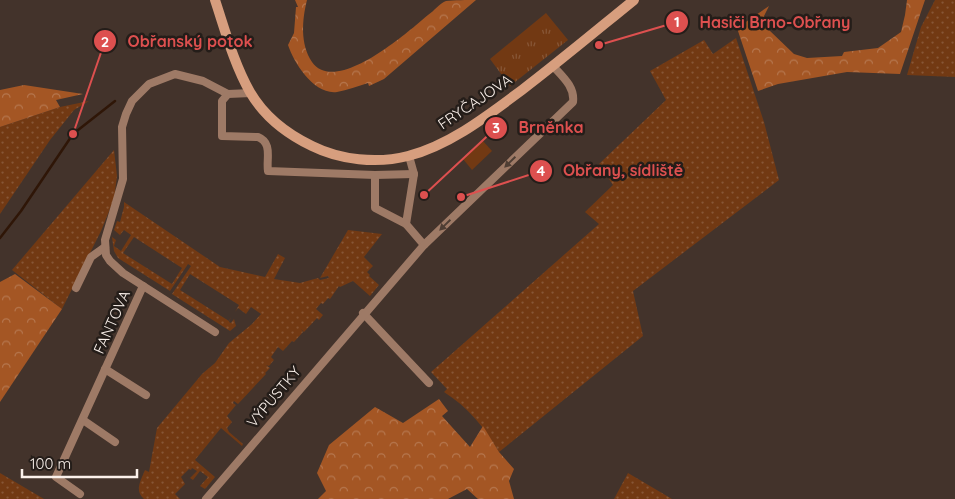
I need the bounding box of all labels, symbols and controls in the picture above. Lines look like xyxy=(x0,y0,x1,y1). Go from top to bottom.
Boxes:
callout: Hasiči Brno-Obřany xyxy=(665,7,861,38)
text: 1 xyxy=(674,12,680,31)
text: Hasiči Brno-Obřany xyxy=(700,12,850,32)
callout: Obřanský potok xyxy=(92,26,262,57)
text: Obřanský potok xyxy=(128,31,253,51)
text: 2 xyxy=(101,32,109,51)
street label: FRYČAJOVA xyxy=(434,70,516,133)
callout: Brněnka xyxy=(484,112,594,143)
text: Brněnka xyxy=(518,117,584,137)
text: 3 xyxy=(492,118,500,137)
callout: Obřany, sídliště xyxy=(528,155,693,186)
one-way arrow xyxy=(505,156,517,168)
text: Obřany, sídliště xyxy=(563,160,683,180)
text: 4 xyxy=(537,161,546,180)
one-way arrow xyxy=(439,219,451,231)
street label: FANTOVA xyxy=(89,287,134,357)
street label: VÝPUSTKY xyxy=(243,362,305,431)
scale bar xyxy=(22,446,138,478)
text: 100 m xyxy=(30,454,71,473)

